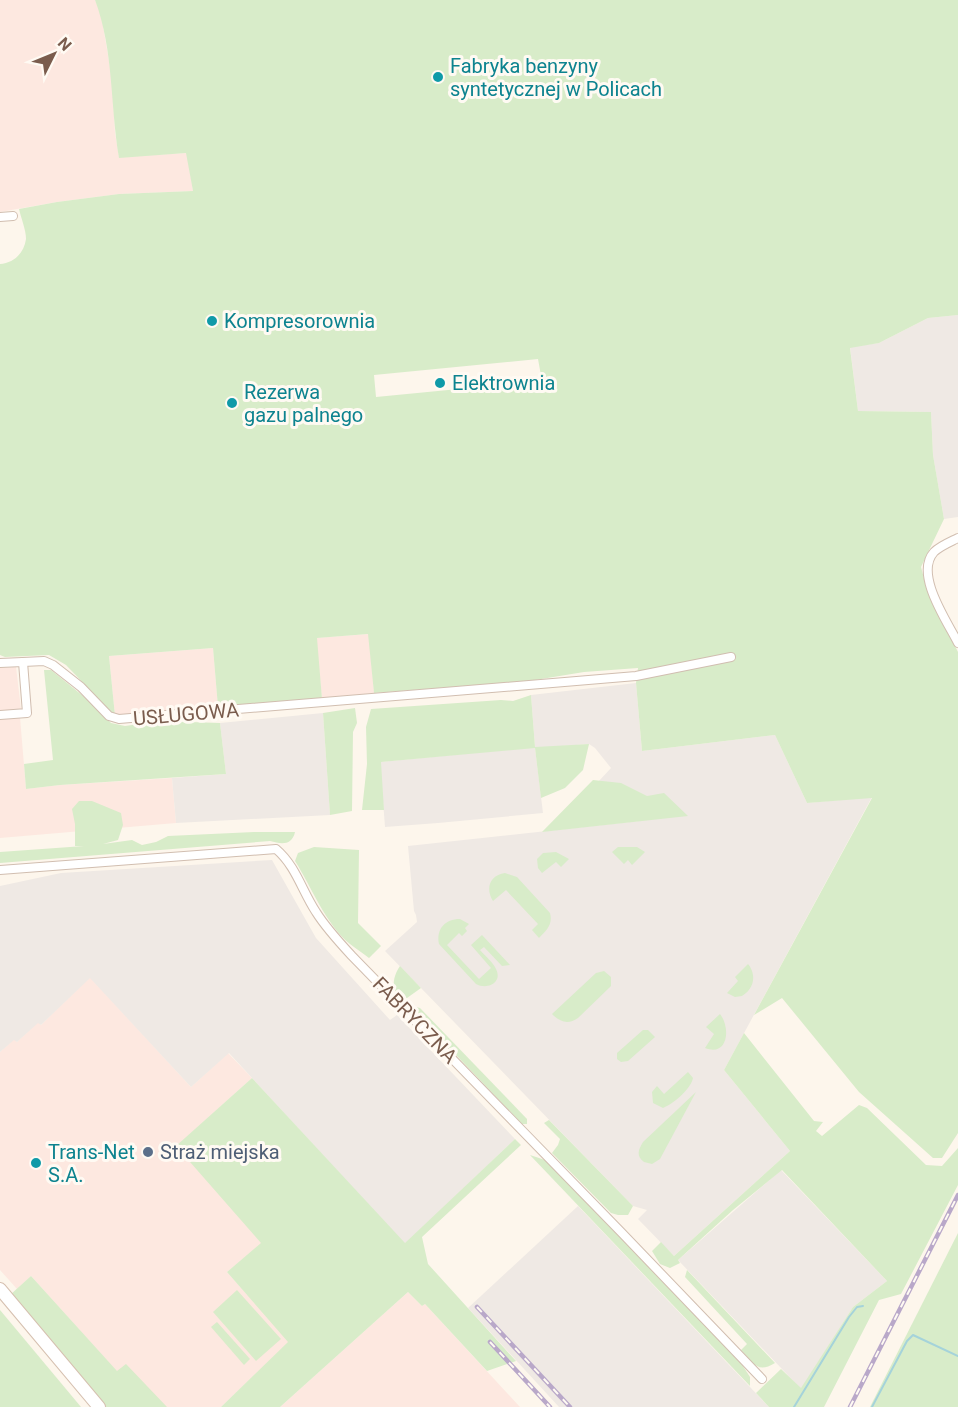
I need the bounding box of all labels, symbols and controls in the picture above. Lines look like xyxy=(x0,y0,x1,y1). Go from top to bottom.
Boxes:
north arrow xyxy=(24,24,84,84)
text: N xyxy=(54,34,75,55)
place label: Fabryka benzyny syntetycznej w Policach xyxy=(450,54,662,101)
marker: Fabryka benzyny syntetycznej w Policach xyxy=(431,70,445,84)
place label: Kompresorownia xyxy=(224,309,375,333)
marker: Kompresorownia xyxy=(205,314,219,328)
place label: Elektrownia xyxy=(452,371,555,395)
marker: Elektrownia xyxy=(433,376,447,390)
place label: Rezerwa gazu palnego xyxy=(244,380,363,427)
marker: Rezerwa gazu palnego xyxy=(225,396,239,410)
street label: USŁUGOWA xyxy=(132,697,240,731)
street label: FABRYCZNA xyxy=(368,972,462,1068)
place label: Trans-Net S.A. xyxy=(48,1140,135,1187)
place label: Straż miejska xyxy=(160,1140,280,1164)
marker: Straż miejska xyxy=(141,1145,155,1159)
marker: Trans-Net S.A. xyxy=(29,1156,43,1170)

